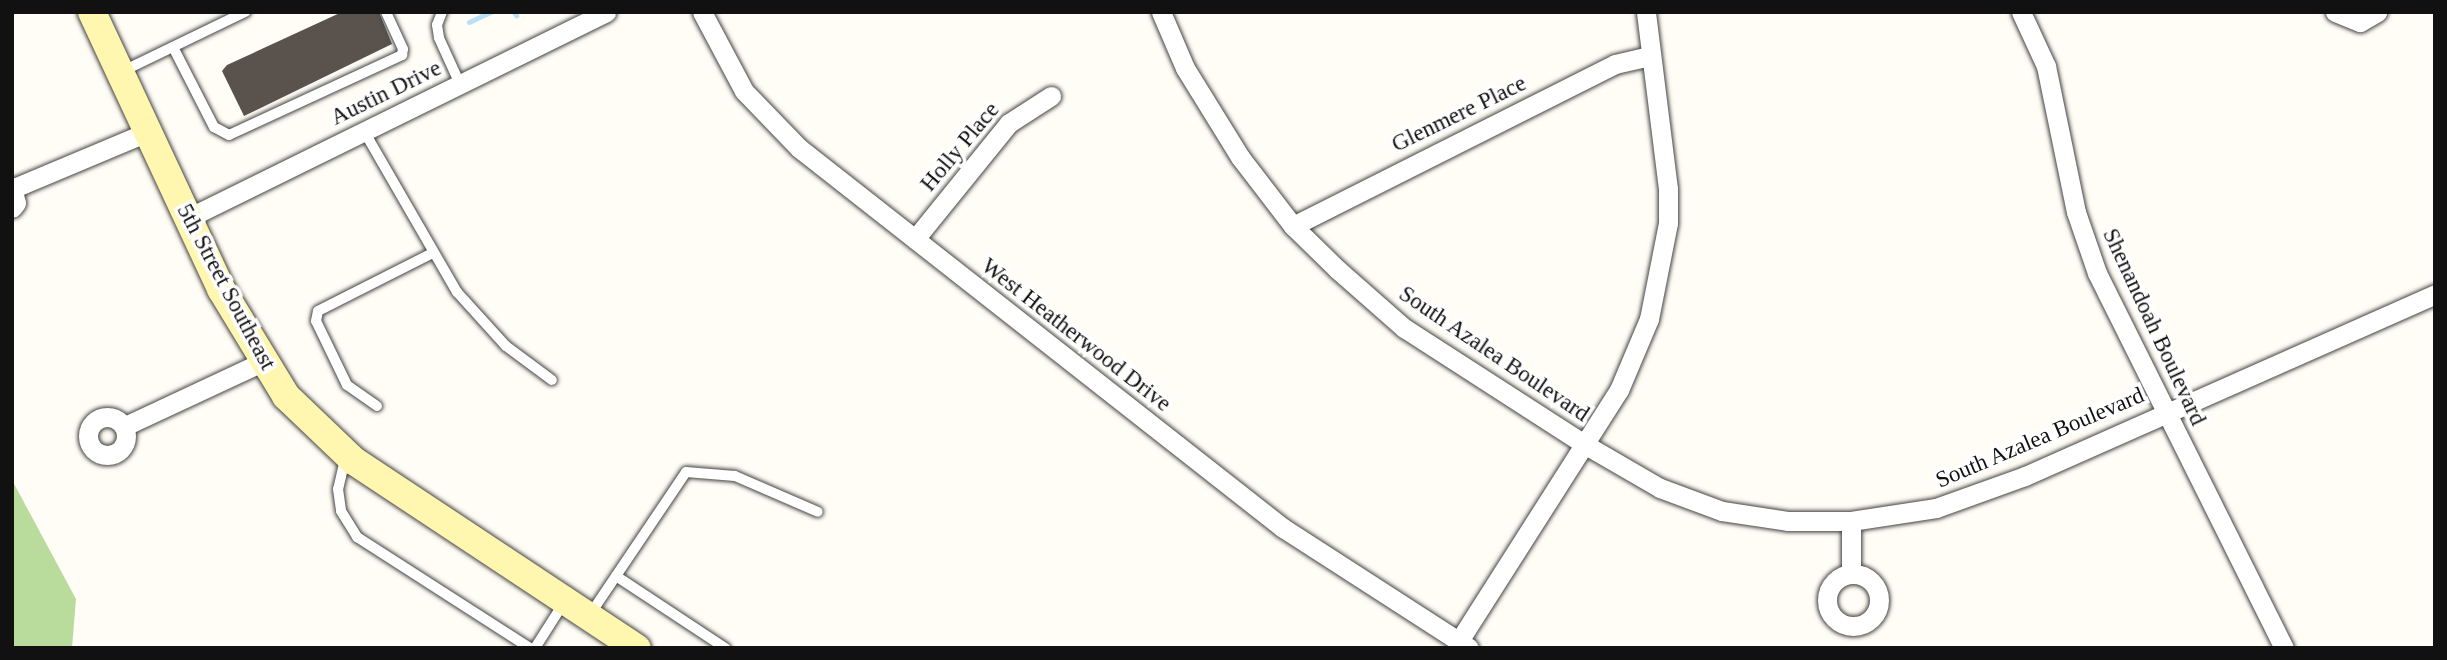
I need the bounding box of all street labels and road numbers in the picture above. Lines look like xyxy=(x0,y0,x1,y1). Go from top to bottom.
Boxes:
street label: Austin Drive xyxy=(326,54,446,132)
street label: Glenmere Place xyxy=(1387,70,1531,158)
street label: Holly Place xyxy=(915,97,1005,197)
street label: 5th Street Southeast xyxy=(171,199,281,375)
street label: Shenandoah Boulevard xyxy=(2096,224,2212,430)
street label: West Heatherwood Drive xyxy=(976,252,1176,418)
street label: South Azalea Boulevard xyxy=(1393,280,1595,428)
street label: South Azalea Boulevard xyxy=(1931,381,2149,495)

